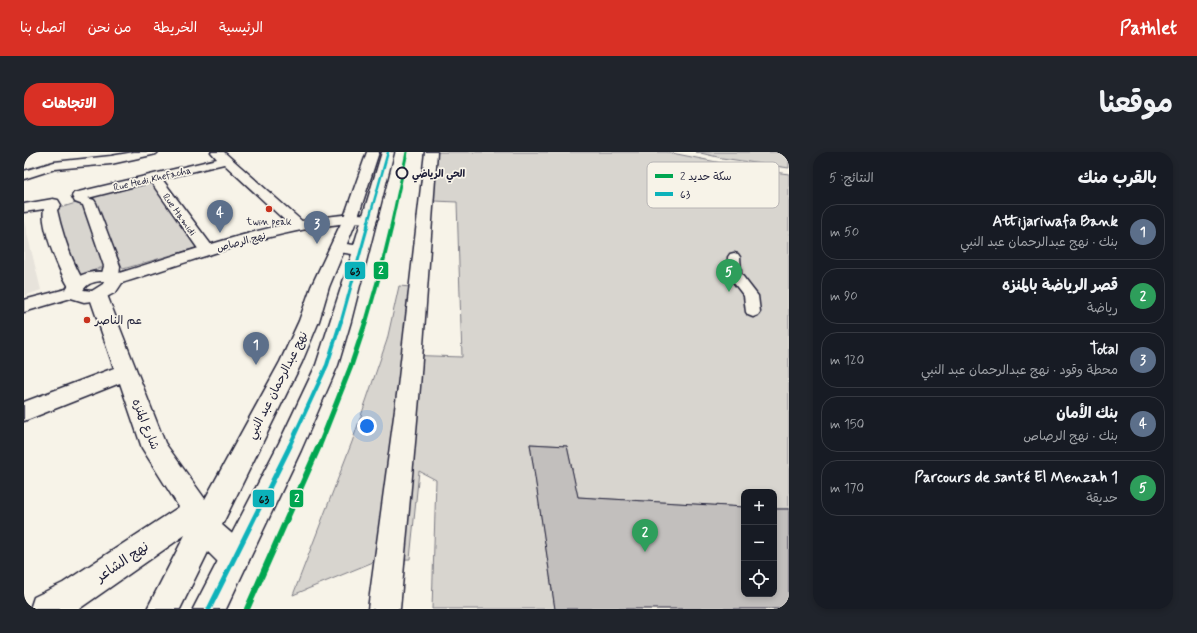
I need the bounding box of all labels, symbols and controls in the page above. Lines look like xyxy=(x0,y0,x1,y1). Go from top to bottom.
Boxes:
text: Pathlet xyxy=(1120,16,1177,41)
text: اتصل بنا xyxy=(20,19,66,37)
text: من نحن xyxy=(88,19,131,37)
text: الخريطة xyxy=(153,19,197,37)
text: الرئيسية xyxy=(219,19,263,37)
button: الاتجاهات xyxy=(24,83,114,126)
text: موقعنا xyxy=(1099,86,1173,123)
legend xyxy=(647,162,779,208)
street label: Rue Hedi Khefacha xyxy=(112,164,192,195)
marker: الحي الرياضي xyxy=(395,166,409,180)
text: بالقرب منك xyxy=(1078,167,1157,189)
place label: الحي الرياضي xyxy=(412,168,465,183)
text: سكة حديد 2 xyxy=(680,170,732,184)
text: النتائج: 5 xyxy=(829,170,874,187)
text: 63 xyxy=(680,188,691,202)
street label: Rue Hamidi xyxy=(159,191,199,239)
pin: 4 xyxy=(207,200,233,233)
marker: twin peak xyxy=(264,204,274,214)
pin: 3 xyxy=(304,211,330,244)
text: Attijariwafa Bank xyxy=(993,212,1118,232)
place label: twin peak xyxy=(245,216,292,229)
text: 50 m xyxy=(830,224,859,241)
text: 1 xyxy=(1140,224,1146,241)
street label: نهج الرصاص xyxy=(215,230,267,255)
text: بنك · نهج عبدالرحمان عبد النبي xyxy=(960,234,1118,251)
pin: 5 xyxy=(716,259,742,292)
line badge: 63 xyxy=(344,261,366,280)
line badge: 2 xyxy=(373,261,389,280)
text: 2 xyxy=(378,264,384,278)
text: 63 xyxy=(350,265,360,279)
text: قصر الرياضة بالمنزه xyxy=(1002,276,1118,296)
text: 90 m xyxy=(830,288,858,305)
text: 2 xyxy=(1140,288,1146,305)
text: رياضة xyxy=(1087,300,1118,317)
place label: عم الناصر xyxy=(94,313,142,329)
marker: عم الناصر xyxy=(82,315,92,325)
street label: نهج عبدالرحمان عبد النبي xyxy=(244,329,314,443)
pin: 1 xyxy=(243,332,269,365)
text: Total xyxy=(1090,340,1118,360)
text: 120 m xyxy=(830,352,864,369)
text: 3 xyxy=(1140,352,1146,369)
text: محطة وقود · نهج عبدالرحمان عبد النبي xyxy=(921,362,1118,379)
street label: شارع المنزه xyxy=(128,397,162,452)
text: بنك الأمان xyxy=(1056,404,1118,424)
your location xyxy=(357,416,377,436)
text: 150 m xyxy=(830,416,864,433)
text: 4 xyxy=(1139,416,1147,433)
text: بنك · نهج الرصاص xyxy=(1023,428,1118,445)
text: Parcours de santé El Menzah 1 xyxy=(915,468,1118,488)
text: 170 m xyxy=(830,480,864,497)
text: 5 xyxy=(1139,480,1147,497)
line badge: 63 xyxy=(252,489,275,508)
line badge: 2 xyxy=(289,489,304,508)
map controls xyxy=(741,489,777,597)
button: + xyxy=(741,489,777,525)
text: حديقة xyxy=(1086,490,1118,507)
text: 2 xyxy=(294,492,300,506)
text: 63 xyxy=(259,493,269,507)
pin: 2 xyxy=(632,519,658,552)
button: − xyxy=(741,525,777,561)
street label: نهج الشاعر xyxy=(92,538,152,587)
button: locate xyxy=(741,561,777,597)

